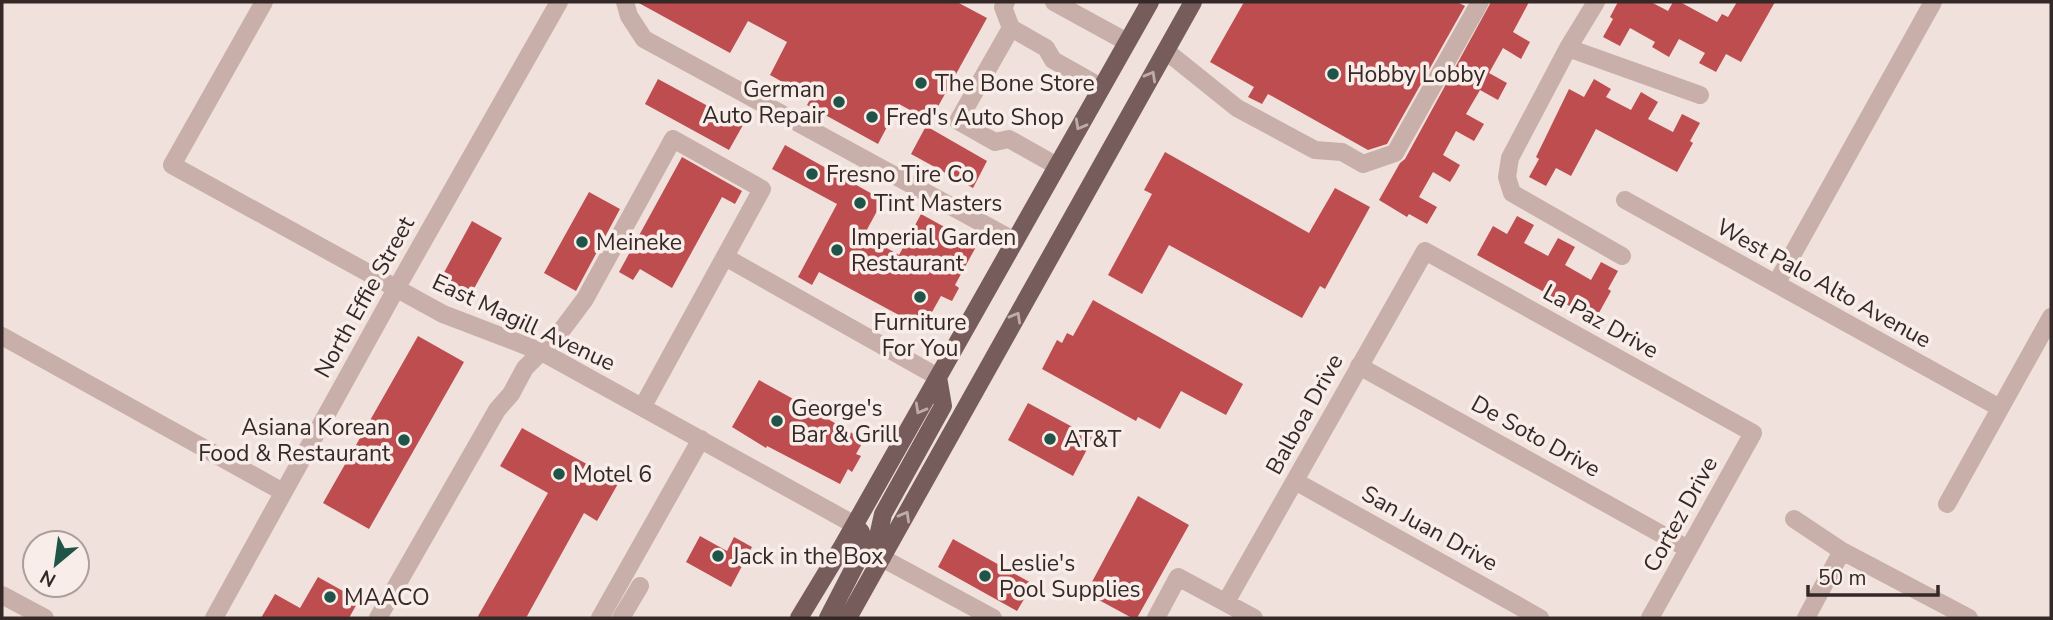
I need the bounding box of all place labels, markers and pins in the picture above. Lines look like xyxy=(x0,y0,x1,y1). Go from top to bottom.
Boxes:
place label: Hobby Lobby xyxy=(1347,59,1485,90)
marker: Hobby Lobby xyxy=(1325,66,1341,82)
place label: The Bone Store xyxy=(935,68,1095,99)
place label: German Auto Repair xyxy=(702,74,826,131)
marker: The Bone Store xyxy=(913,75,929,91)
marker: German Auto Repair xyxy=(831,94,847,110)
place label: Fred's Auto Shop xyxy=(886,102,1064,133)
marker: Fred's Auto Shop xyxy=(864,109,880,125)
place label: Fresno Tire Co xyxy=(826,159,974,190)
marker: Fresno Tire Co xyxy=(804,166,820,182)
place label: Tint Masters xyxy=(874,188,1002,219)
marker: Tint Masters xyxy=(852,195,868,211)
place label: Imperial Garden Restaurant xyxy=(851,222,1016,279)
place label: Meineke xyxy=(596,227,682,258)
marker: Meineke xyxy=(574,234,590,250)
marker: Imperial Garden Restaurant xyxy=(829,242,845,258)
marker: Furniture For You xyxy=(912,289,928,305)
place label: Furniture For You xyxy=(873,307,967,364)
place label: George's Bar & Grill xyxy=(791,393,899,450)
place label: Asiana Korean Food & Restaurant xyxy=(198,412,391,469)
marker: George's Bar & Grill xyxy=(769,413,785,429)
place label: AT&T xyxy=(1064,424,1122,455)
marker: AT&T xyxy=(1042,431,1058,447)
marker: Asiana Korean Food & Restaurant xyxy=(396,432,412,448)
place label: Motel 6 xyxy=(573,459,652,490)
marker: Motel 6 xyxy=(551,466,567,482)
place label: Jack in the Box xyxy=(731,541,883,572)
marker: Jack in the Box xyxy=(710,548,726,564)
place label: Leslie's Pool Supplies xyxy=(999,548,1141,605)
marker: Leslie's Pool Supplies xyxy=(977,568,993,584)
place label: MAACO xyxy=(344,582,430,613)
marker: MAACO xyxy=(322,589,338,605)

